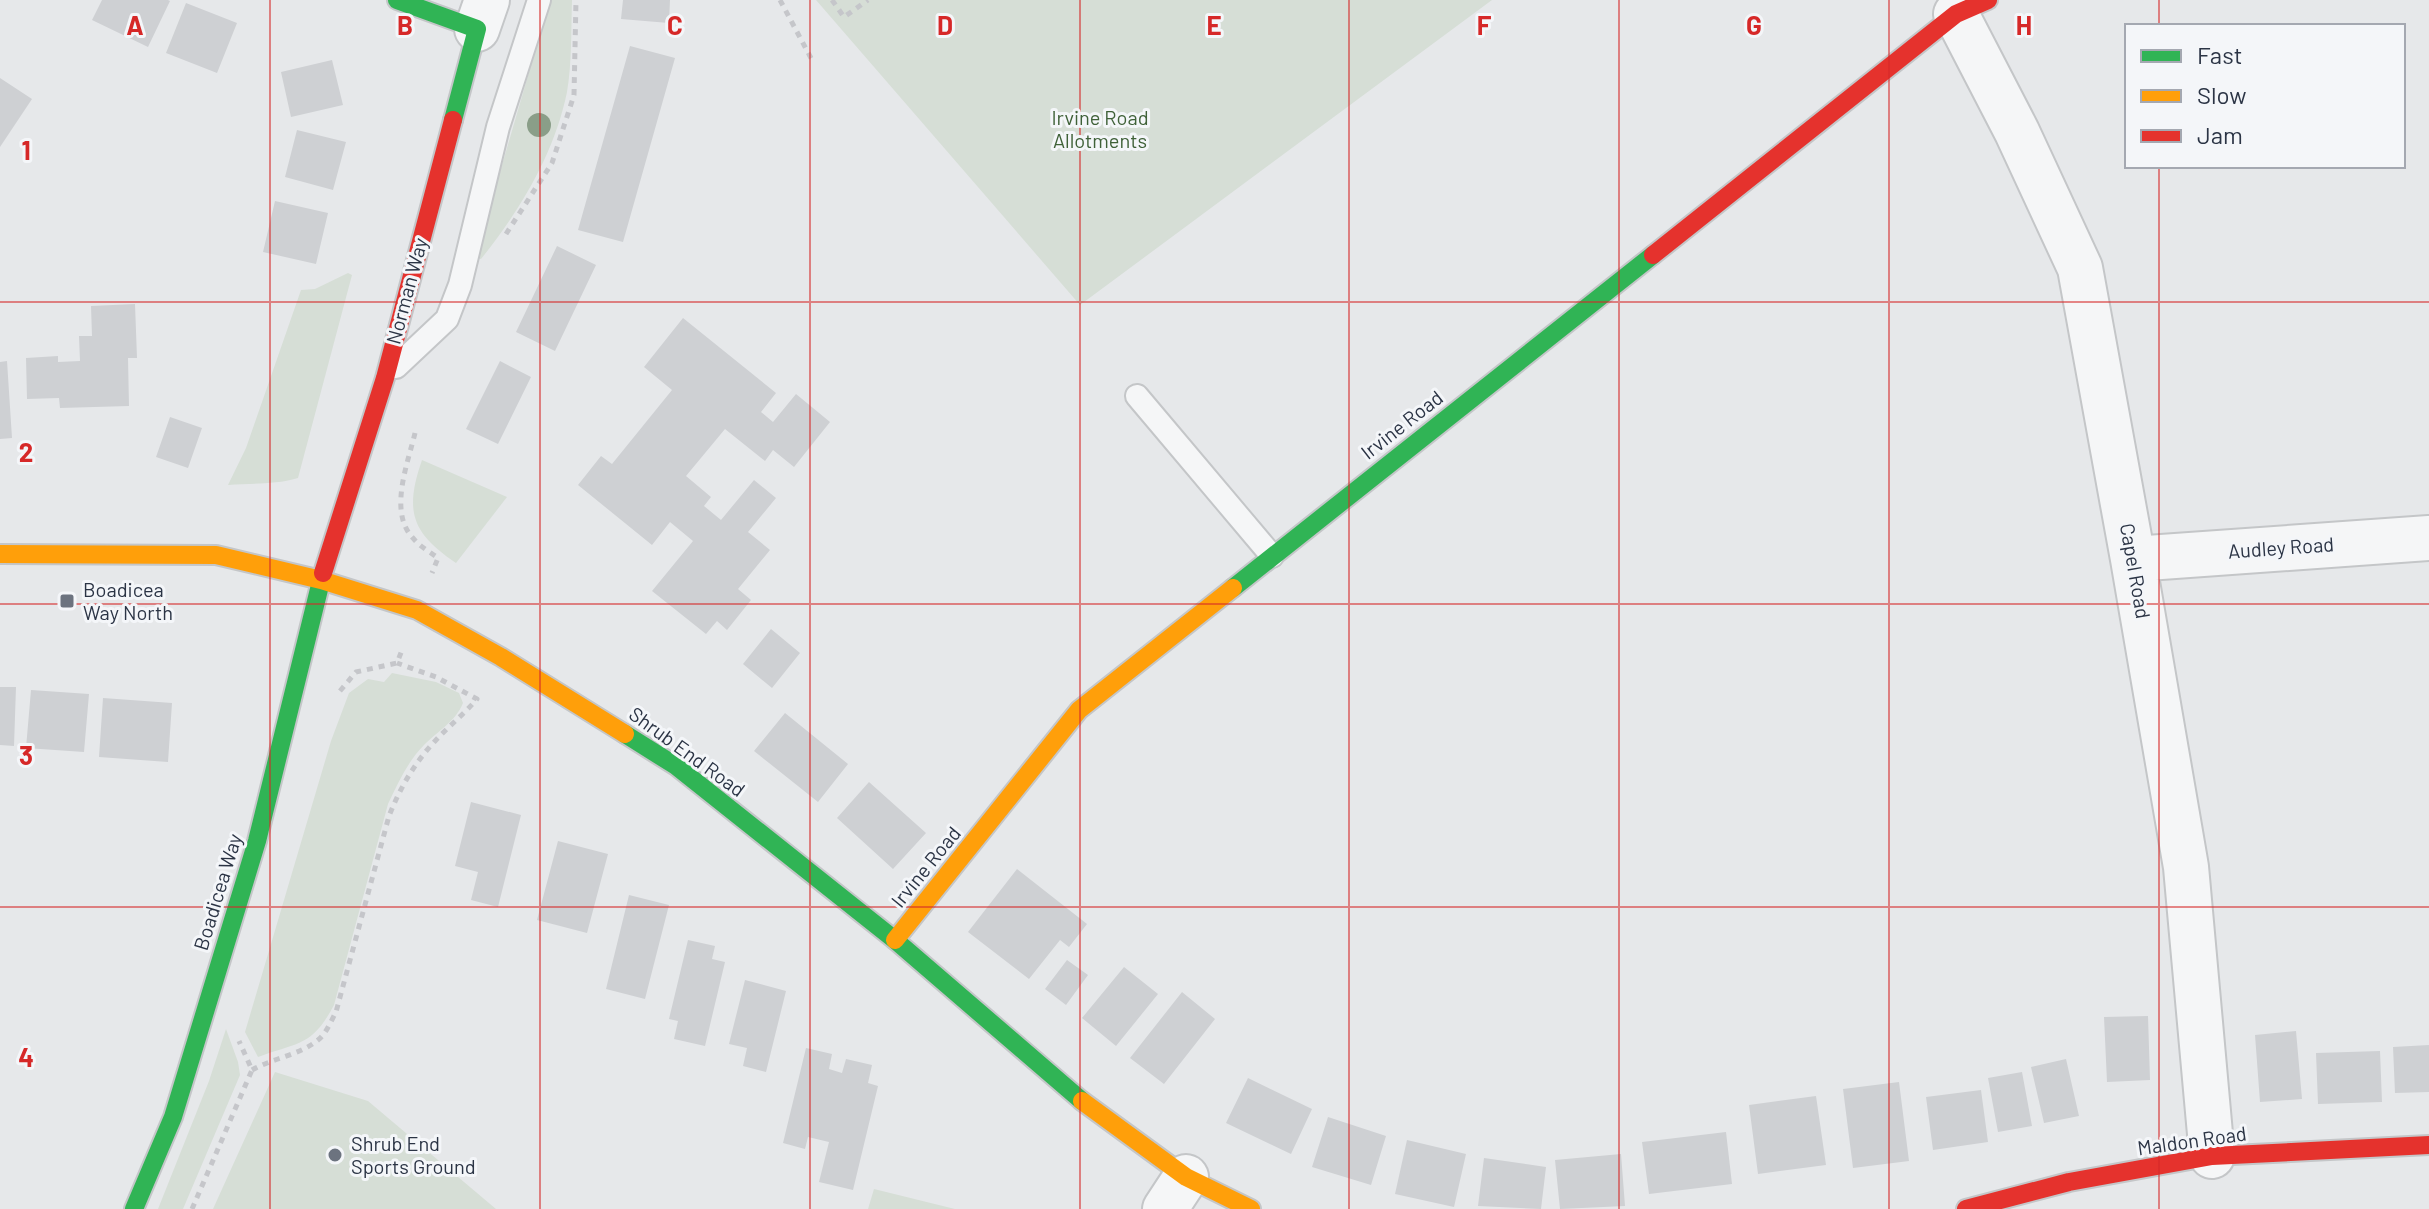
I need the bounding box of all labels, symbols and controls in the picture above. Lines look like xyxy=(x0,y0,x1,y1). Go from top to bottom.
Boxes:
text: A xyxy=(126,9,144,40)
text: B xyxy=(397,9,413,40)
text: C xyxy=(667,9,683,40)
text: D xyxy=(937,9,953,40)
text: E xyxy=(1206,9,1222,40)
text: F xyxy=(1477,9,1492,40)
text: G xyxy=(1746,9,1762,40)
text: H xyxy=(2016,9,2032,40)
legend xyxy=(2125,24,2405,168)
text: Fast xyxy=(2197,40,2242,69)
text: Slow xyxy=(2197,80,2246,109)
park label: Irvine Road Allotments xyxy=(1051,105,1149,152)
text: Jam xyxy=(2197,120,2243,149)
text: 1 xyxy=(21,134,31,165)
street label: Norman Way xyxy=(380,235,432,347)
street label: Irvine Road xyxy=(1356,385,1447,464)
text: 2 xyxy=(19,436,33,467)
street label: Capel Road xyxy=(2116,521,2156,620)
street label: Audley Road xyxy=(2227,531,2335,563)
place label: Boadicea Way North xyxy=(83,577,173,624)
marker: Boadicea Way North xyxy=(58,592,76,610)
street label: Shrub End Road xyxy=(625,701,750,801)
text: 3 xyxy=(19,739,33,770)
street label: Irvine Road xyxy=(885,821,965,912)
street label: Boadicea Way xyxy=(188,830,246,953)
text: 4 xyxy=(18,1041,34,1072)
street label: Maldon Road xyxy=(2136,1120,2248,1160)
place label: Shrub End Sports Ground xyxy=(351,1131,476,1178)
marker: Shrub End Sports Ground xyxy=(326,1146,344,1164)

